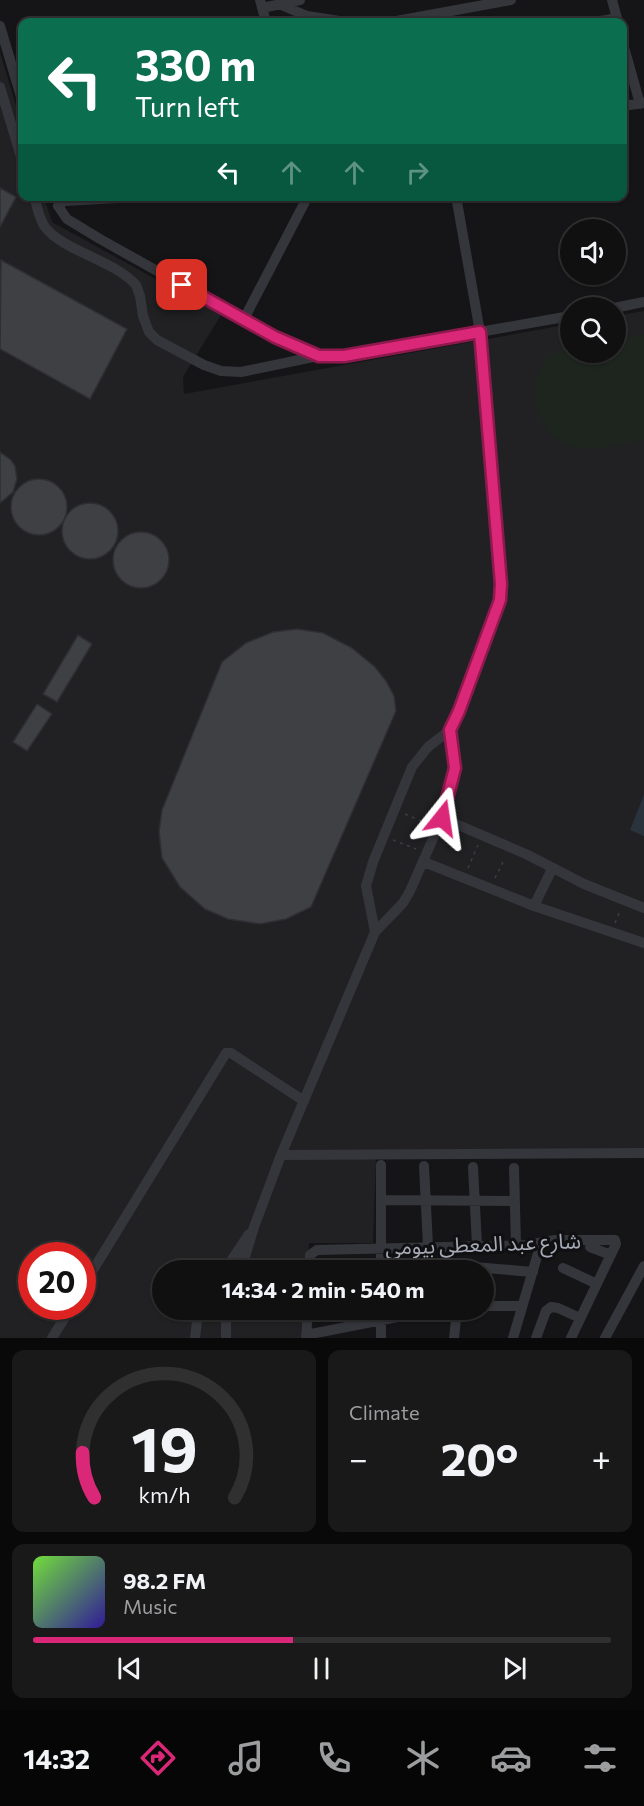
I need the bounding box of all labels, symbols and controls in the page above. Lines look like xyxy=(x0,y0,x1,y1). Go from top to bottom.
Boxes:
text: 330 m xyxy=(135,38,256,90)
icon: left xyxy=(36,42,114,120)
text: Turn left xyxy=(135,90,239,123)
icon: left xyxy=(212,156,245,189)
icon: ahead xyxy=(275,156,308,189)
icon: ahead xyxy=(338,156,371,189)
icon: right xyxy=(401,156,434,189)
map controls xyxy=(560,219,626,363)
button: sound xyxy=(560,219,626,285)
pin xyxy=(156,259,207,310)
icon: arrive xyxy=(165,268,198,301)
button: search xyxy=(560,297,626,363)
position arrow xyxy=(410,786,474,850)
street label: شارع عبد المعطي بيومي xyxy=(385,1227,581,1264)
speed limit sign: 20 xyxy=(18,1242,96,1320)
text: 14:34 · 2 min · 540 m xyxy=(221,1276,425,1303)
text: Climate xyxy=(349,1400,419,1424)
text: 19 xyxy=(131,1409,197,1485)
text: 20° xyxy=(441,1430,519,1485)
text: − xyxy=(349,1437,368,1478)
text: + xyxy=(592,1437,611,1478)
text: km/h xyxy=(138,1481,190,1507)
text: 98.2 FM xyxy=(123,1567,206,1594)
text: Music xyxy=(123,1594,177,1618)
icon: previous xyxy=(113,1652,146,1685)
icon: pause xyxy=(305,1652,338,1685)
icon: next xyxy=(498,1652,531,1685)
icon: directions xyxy=(137,1737,179,1779)
icon: music xyxy=(225,1737,267,1779)
icon: phone xyxy=(313,1737,355,1779)
icon: climate xyxy=(402,1737,444,1779)
icon: car xyxy=(490,1737,532,1779)
icon: filters xyxy=(579,1737,621,1779)
text: 14:32 xyxy=(23,1742,90,1775)

